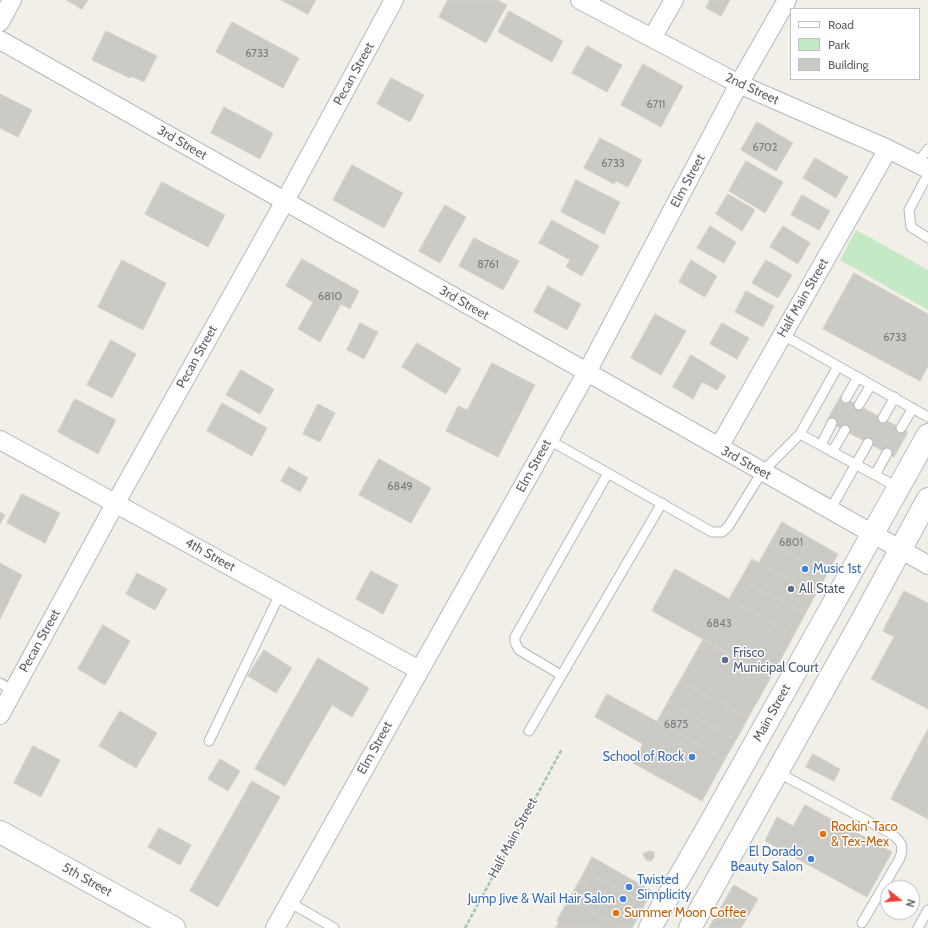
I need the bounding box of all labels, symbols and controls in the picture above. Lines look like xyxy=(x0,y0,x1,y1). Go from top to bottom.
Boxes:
legend xyxy=(790,8,920,80)
text: Road xyxy=(828,17,854,32)
text: Park xyxy=(828,37,850,52)
street label: Pecan Street xyxy=(330,40,378,108)
house number: 6733 xyxy=(245,47,269,61)
text: Building xyxy=(828,57,869,72)
street label: 2nd Street xyxy=(723,70,781,108)
house number: 6711 xyxy=(647,98,665,112)
street label: 3rd Street xyxy=(154,123,210,163)
house number: 6702 xyxy=(752,141,778,155)
street label: Elm Street xyxy=(667,152,709,210)
house number: 6733 xyxy=(601,157,625,171)
street label: Half Main Street xyxy=(774,256,832,340)
house number: 8761 xyxy=(477,258,499,272)
street label: 3rd Street xyxy=(436,283,492,323)
house number: 6810 xyxy=(318,290,342,304)
street label: Pecan Street xyxy=(173,323,221,391)
house number: 6733 xyxy=(883,331,907,345)
street label: Elm Street xyxy=(513,437,555,495)
street label: 3rd Street xyxy=(718,443,774,483)
house number: 6849 xyxy=(387,480,413,494)
street label: 4th Street xyxy=(182,535,238,575)
house number: 6801 xyxy=(779,536,803,550)
place label: Music 1st xyxy=(813,561,861,577)
marker: Music 1st xyxy=(800,564,810,574)
place label: All State xyxy=(799,581,845,597)
marker: All State xyxy=(786,584,796,594)
street label: Pecan Street xyxy=(16,607,64,675)
house number: 6843 xyxy=(706,617,732,631)
place label: Frisco Municipal Court xyxy=(733,645,819,676)
marker: Frisco Municipal Court xyxy=(720,655,730,665)
street label: Main Street xyxy=(750,682,794,744)
house number: 6875 xyxy=(664,718,688,732)
street label: Elm Street xyxy=(354,719,396,777)
place label: School of Rock xyxy=(602,749,684,765)
marker: School of Rock xyxy=(687,752,697,762)
street label: Half Main Street xyxy=(485,795,541,881)
place label: Rockin' Taco & Tex-Mex xyxy=(831,819,898,850)
marker: Rockin' Taco & Tex-Mex xyxy=(818,829,828,839)
place label: El Dorado Beauty Salon xyxy=(730,844,803,875)
marker: El Dorado Beauty Salon xyxy=(806,854,816,864)
street label: 5th Street xyxy=(59,860,115,900)
place label: Twisted Simplicity xyxy=(637,872,691,903)
north arrow xyxy=(880,880,920,920)
marker: Twisted Simplicity xyxy=(624,882,634,892)
place label: Jump Jive & Wail Hair Salon xyxy=(468,891,615,907)
marker: Jump Jive & Wail Hair Salon xyxy=(618,894,628,904)
text: N xyxy=(903,897,918,909)
place label: Summer Moon Coffee xyxy=(624,905,746,921)
marker: Summer Moon Coffee xyxy=(611,908,621,918)

